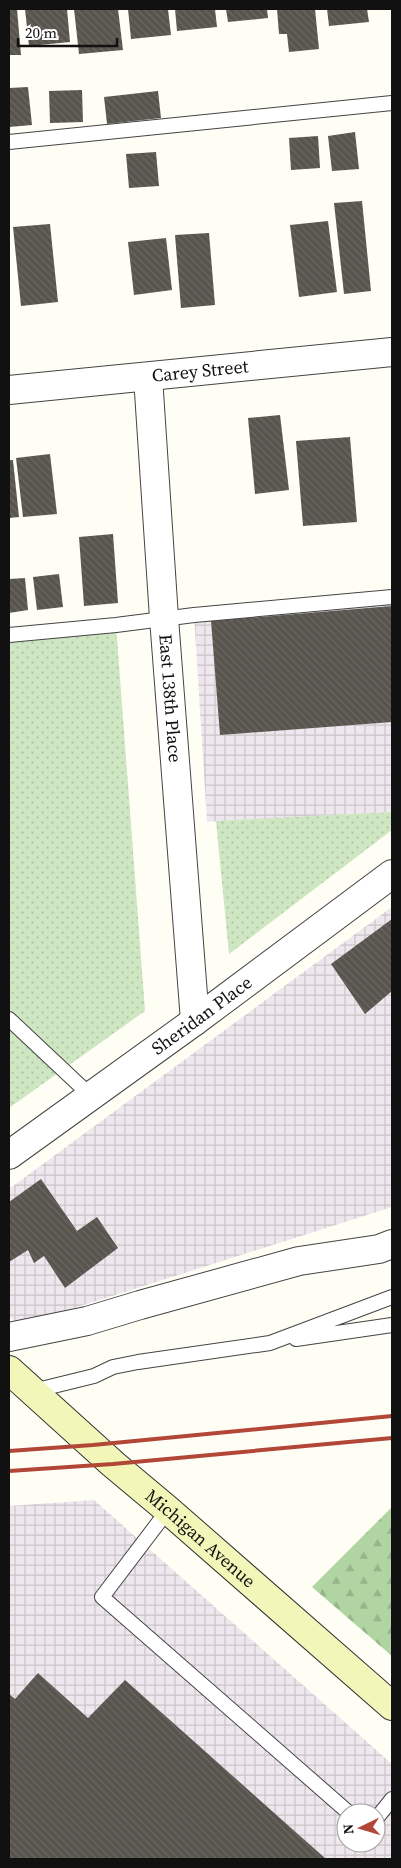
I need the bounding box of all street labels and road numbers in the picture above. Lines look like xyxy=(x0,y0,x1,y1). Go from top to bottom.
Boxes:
street label: Carey Street xyxy=(151,353,250,388)
street label: East 138th Place xyxy=(153,633,188,763)
street label: Sheridan Place xyxy=(146,970,257,1060)
street label: Michigan Avenue xyxy=(140,1483,261,1593)

